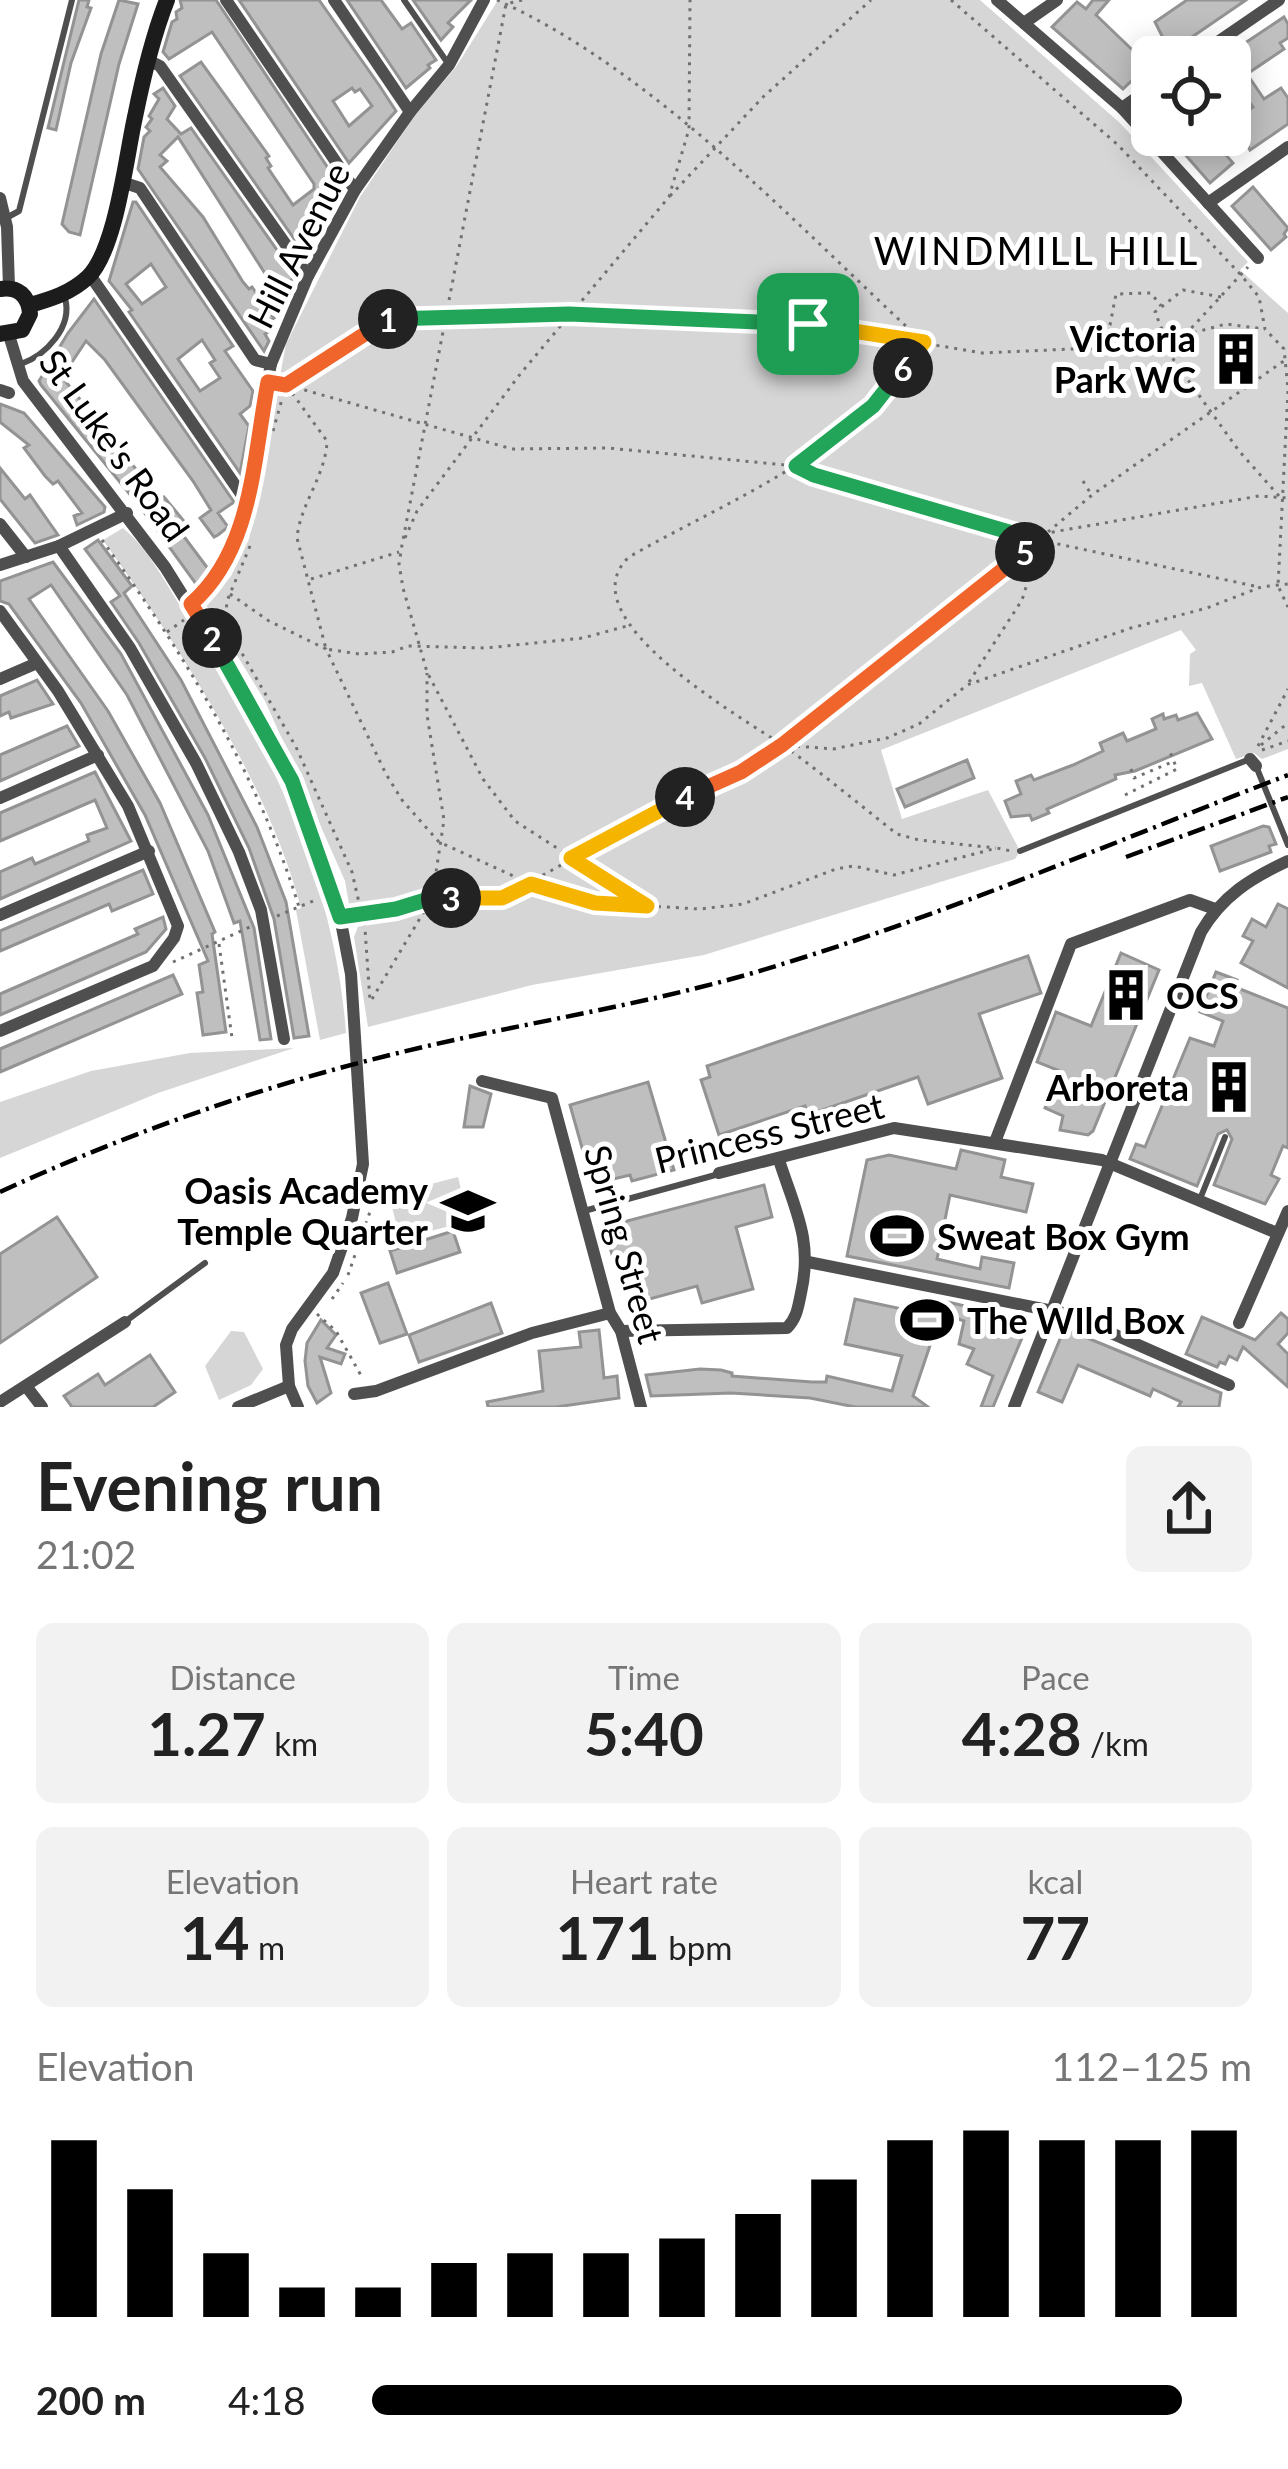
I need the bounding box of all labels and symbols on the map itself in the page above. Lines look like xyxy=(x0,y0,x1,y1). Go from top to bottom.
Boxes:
street label: Hill Avenue xyxy=(238,155,358,335)
district label: WINDMILL HILL xyxy=(874,227,1200,273)
pin xyxy=(757,273,859,375)
pin: 1 xyxy=(358,289,418,349)
place label: Victoria Park WC xyxy=(1054,316,1196,401)
building icon: Victoria Park WC xyxy=(1207,330,1265,388)
pin: 6 xyxy=(873,338,933,398)
street label: St Luke's Road xyxy=(31,341,199,549)
pin: 5 xyxy=(995,522,1055,582)
pin: 2 xyxy=(182,608,242,668)
pin: 4 xyxy=(655,767,715,827)
pin: 3 xyxy=(421,868,481,928)
building icon: OCS xyxy=(1097,966,1155,1024)
place label: OCS xyxy=(1166,973,1239,1017)
building icon: Arboreta xyxy=(1200,1058,1258,1116)
place label: Arboreta xyxy=(1045,1065,1189,1109)
street label: Princess Street xyxy=(650,1082,888,1182)
street label: Spring Street xyxy=(576,1140,674,1348)
place label: Oasis Academy Temple Quarter xyxy=(177,1168,429,1253)
school or university icon: Oasis Academy Temple Quarter xyxy=(439,1182,497,1240)
sports icon: Sweat Box Gym xyxy=(868,1207,926,1265)
place label: Sweat Box Gym xyxy=(937,1214,1190,1258)
sports icon: The WIld Box xyxy=(898,1291,956,1349)
place label: The WIld Box xyxy=(967,1298,1185,1342)

